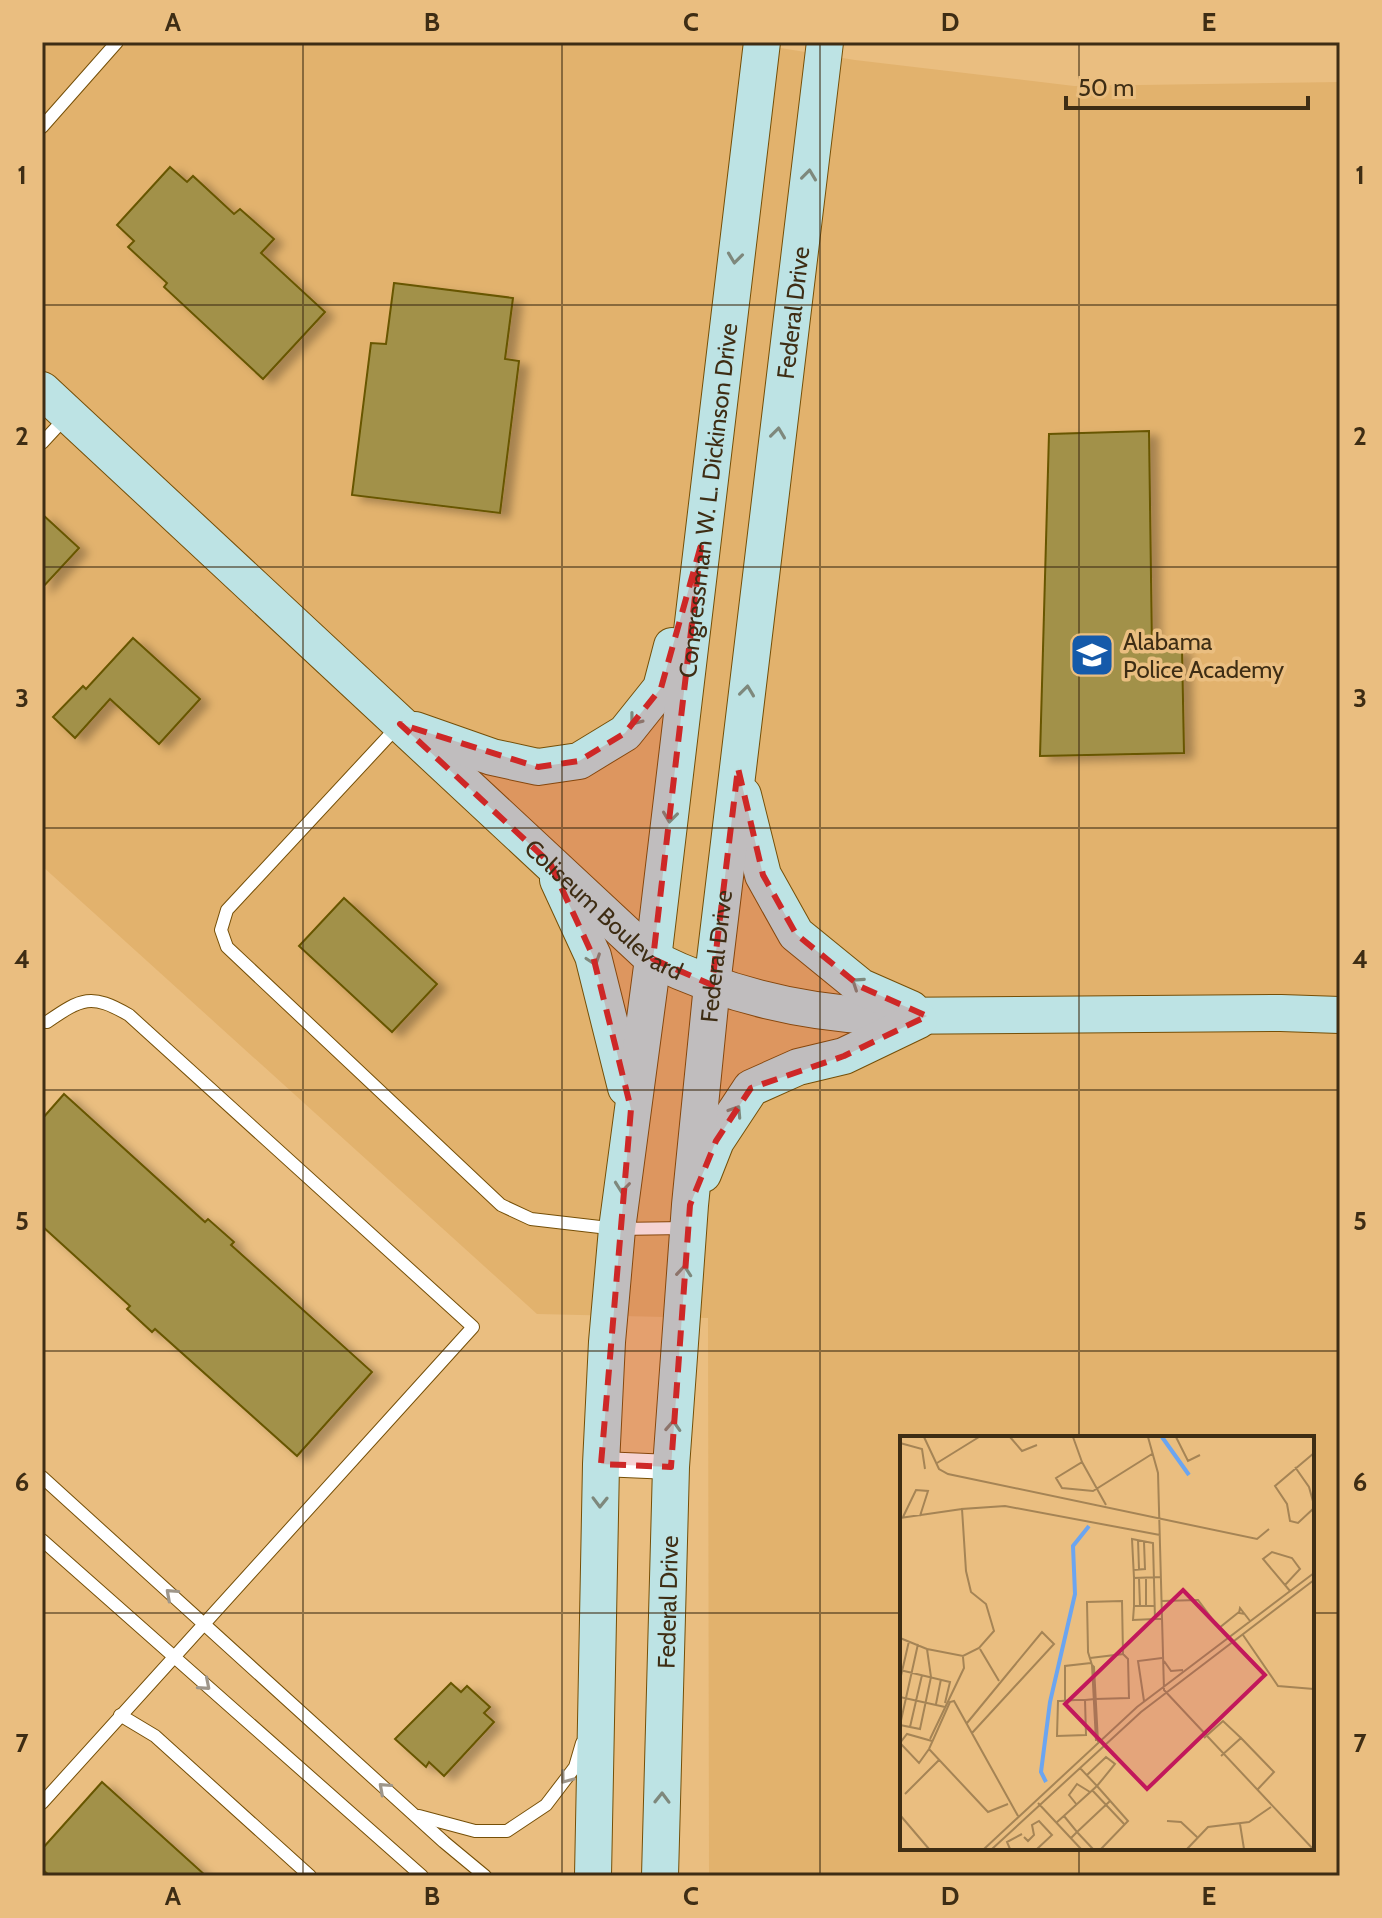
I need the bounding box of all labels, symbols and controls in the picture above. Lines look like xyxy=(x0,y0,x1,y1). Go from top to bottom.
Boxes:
text: A xyxy=(165,6,182,38)
text: B xyxy=(424,6,440,38)
text: C xyxy=(683,6,699,38)
text: D xyxy=(941,6,959,38)
text: E xyxy=(1202,6,1216,38)
scale bar xyxy=(1066,60,1308,110)
text: 50 m xyxy=(1078,73,1134,102)
text: 1 xyxy=(17,159,27,191)
text: 1 xyxy=(1355,159,1365,191)
one-way arrow xyxy=(800,168,817,182)
street label: Federal Drive xyxy=(770,245,815,381)
one-way arrow xyxy=(727,252,744,265)
street label: Congressman W. L. Dickinson Drive xyxy=(672,321,743,679)
text: 2 xyxy=(15,420,29,452)
text: 2 xyxy=(1353,420,1367,452)
one-way arrow xyxy=(769,426,786,440)
place label: Alabama Police Academy xyxy=(1123,627,1284,684)
school or university icon: Alabama Police Academy xyxy=(1068,631,1116,679)
text: 3 xyxy=(15,682,29,714)
text: 3 xyxy=(1353,682,1367,714)
one-way arrow xyxy=(738,684,755,698)
one-way arrow xyxy=(631,711,645,726)
one-way arrow xyxy=(661,811,678,824)
street label: Coliseum Boulevard xyxy=(519,833,688,986)
street label: Federal Drive xyxy=(694,888,738,1024)
text: 4 xyxy=(14,943,30,975)
text: 4 xyxy=(1352,943,1368,975)
one-way arrow xyxy=(584,952,600,966)
one-way arrow xyxy=(852,978,866,993)
one-way arrow xyxy=(726,1105,741,1119)
one-way arrow xyxy=(613,1181,630,1194)
text: 5 xyxy=(15,1205,29,1237)
text: 5 xyxy=(1353,1205,1367,1237)
one-way arrow xyxy=(675,1264,692,1277)
one-way arrow xyxy=(664,1419,681,1432)
inset map xyxy=(900,1436,1314,1850)
text: 6 xyxy=(15,1466,29,1498)
text: 6 xyxy=(1353,1466,1367,1498)
one-way arrow xyxy=(591,1496,608,1509)
street label: Federal Drive xyxy=(651,1535,684,1669)
one-way arrow xyxy=(166,1589,180,1604)
one-way arrow xyxy=(196,1675,211,1689)
text: 7 xyxy=(15,1727,29,1759)
text: 7 xyxy=(1353,1727,1367,1759)
one-way arrow xyxy=(562,1769,576,1784)
one-way arrow xyxy=(379,1783,394,1797)
one-way arrow xyxy=(654,1791,671,1804)
text: A xyxy=(165,1880,182,1912)
text: B xyxy=(424,1880,440,1912)
text: C xyxy=(683,1880,699,1912)
text: D xyxy=(941,1880,959,1912)
text: E xyxy=(1202,1880,1216,1912)

